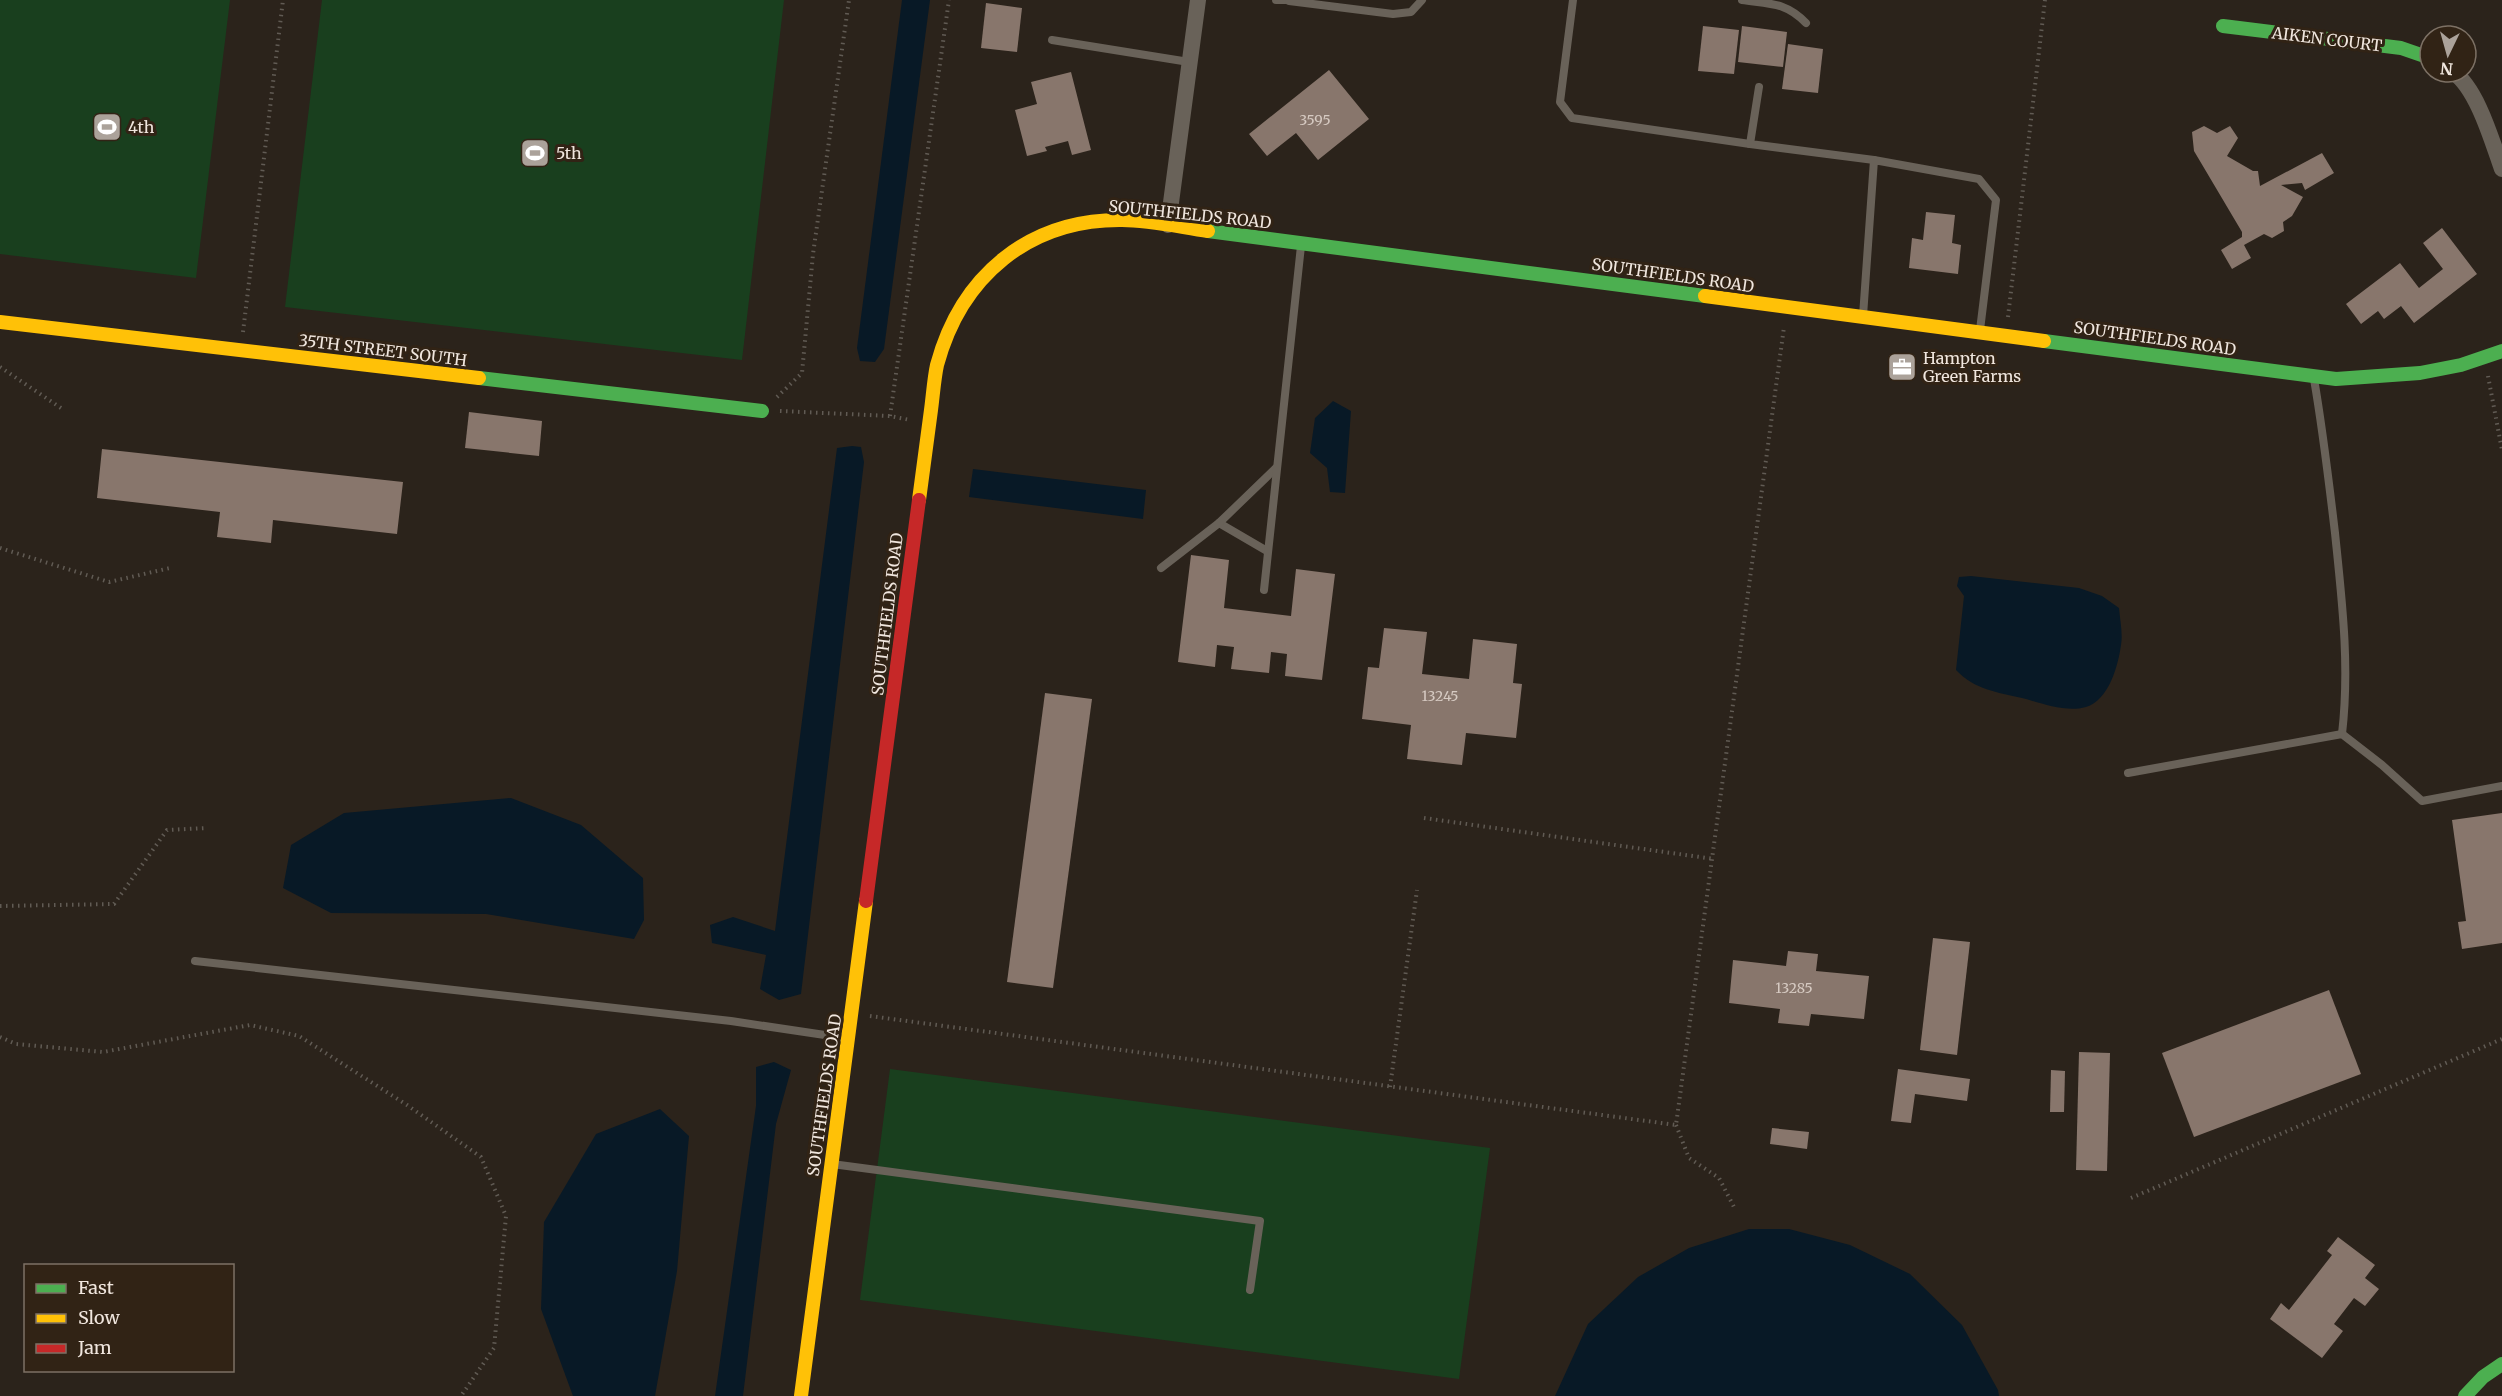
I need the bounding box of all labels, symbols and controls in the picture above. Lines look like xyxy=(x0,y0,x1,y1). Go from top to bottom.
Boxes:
street label: AIKEN COURT xyxy=(2270,22,2383,56)
north arrow xyxy=(2418,24,2478,84)
text: N xyxy=(2439,58,2454,79)
sports icon: 4th xyxy=(91,111,123,143)
house number: 3595 xyxy=(1299,111,1331,129)
place label: 4th xyxy=(128,117,155,137)
sports icon: 5th xyxy=(519,137,551,169)
place label: 5th xyxy=(556,143,582,163)
street label: SOUTHFIELDS ROAD xyxy=(1108,195,1272,233)
street label: SOUTHFIELDS ROAD xyxy=(1591,254,1755,296)
street label: SOUTHFIELDS ROAD xyxy=(2073,317,2237,359)
street label: 35TH STREET SOUTH xyxy=(298,330,468,370)
place label: Hampton Green Farms xyxy=(1923,348,2021,386)
office icon: Hampton Green Farms xyxy=(1886,351,1918,383)
street label: SOUTHFIELDS ROAD xyxy=(867,532,907,696)
house number: 13245 xyxy=(1422,687,1459,705)
house number: 13285 xyxy=(1775,979,1813,997)
street label: SOUTHFIELDS ROAD xyxy=(803,1013,845,1177)
legend xyxy=(24,1264,234,1372)
text: Fast xyxy=(78,1276,114,1299)
text: Slow xyxy=(78,1306,121,1329)
text: Jam xyxy=(77,1336,112,1359)

